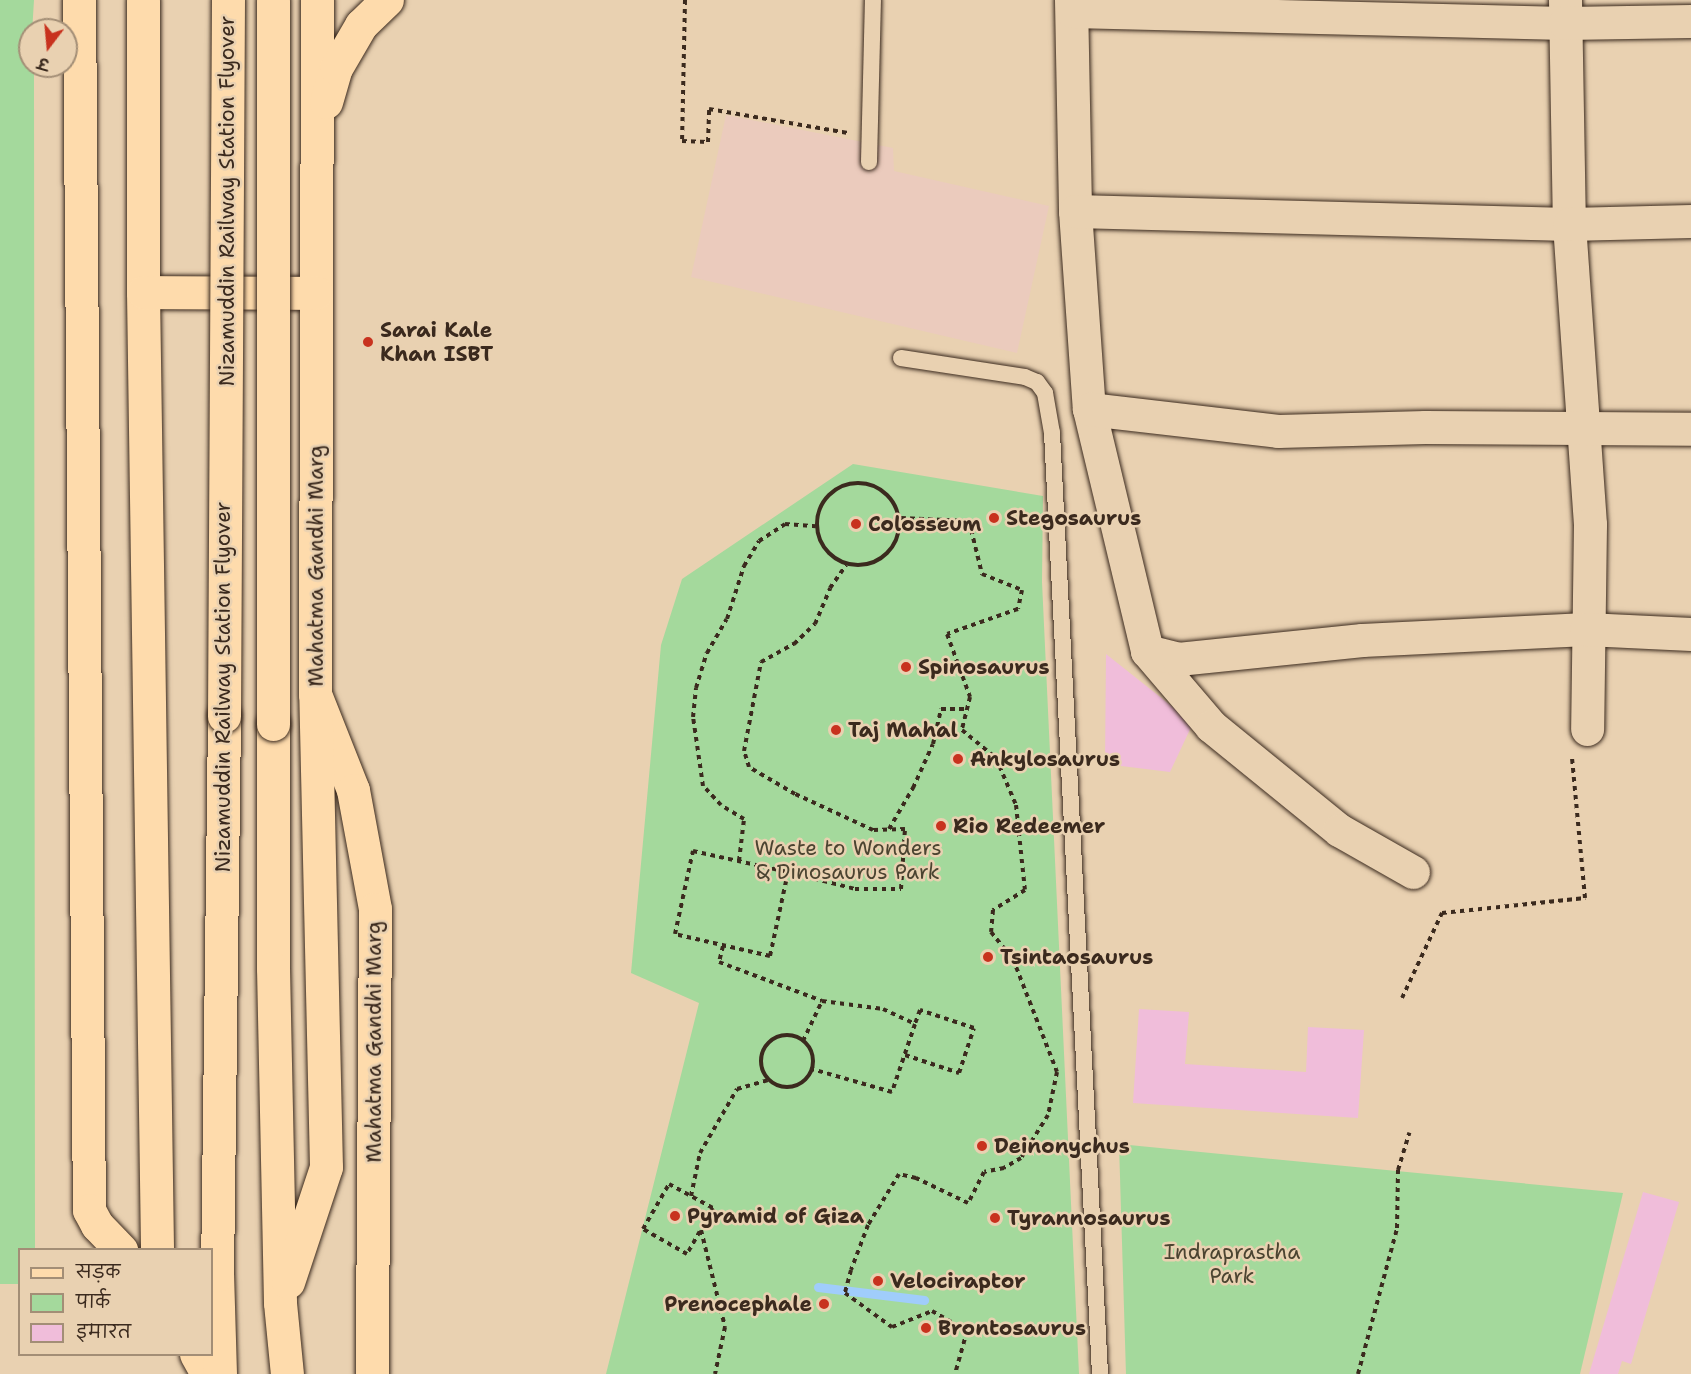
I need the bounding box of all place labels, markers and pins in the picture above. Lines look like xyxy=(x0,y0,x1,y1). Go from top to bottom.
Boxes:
place label: Sarai Kale Khan ISBT xyxy=(380,317,493,367)
marker: Sarai Kale Khan ISBT xyxy=(361,335,375,349)
place label: Stegosaurus xyxy=(1006,505,1141,531)
place label: Colosseum xyxy=(868,511,981,537)
marker: Stegosaurus xyxy=(987,511,1001,525)
marker: Colosseum xyxy=(849,517,863,531)
place label: Spinosaurus xyxy=(918,654,1050,680)
marker: Spinosaurus xyxy=(899,660,913,674)
place label: Taj Mahal xyxy=(848,717,958,743)
marker: Taj Mahal xyxy=(829,723,843,737)
place label: Ankylosaurus xyxy=(970,746,1120,772)
marker: Ankylosaurus xyxy=(951,752,965,766)
place label: Rio Redeemer xyxy=(953,813,1105,839)
marker: Rio Redeemer xyxy=(934,819,948,833)
place label: Tsintaosaurus xyxy=(1000,944,1153,970)
marker: Tsintaosaurus xyxy=(981,950,995,964)
place label: Deinonychus xyxy=(994,1133,1130,1159)
marker: Deinonychus xyxy=(975,1139,989,1153)
place label: Pyramid of Giza xyxy=(687,1203,864,1229)
place label: Tyrannosaurus xyxy=(1007,1205,1170,1231)
marker: Pyramid of Giza xyxy=(668,1209,682,1223)
marker: Tyrannosaurus xyxy=(988,1211,1002,1225)
place label: Velociraptor xyxy=(890,1268,1026,1294)
marker: Velociraptor xyxy=(871,1274,885,1288)
place label: Prenocephale xyxy=(664,1291,812,1317)
marker: Prenocephale xyxy=(817,1297,831,1311)
place label: Brontosaurus xyxy=(938,1315,1086,1341)
marker: Brontosaurus xyxy=(919,1321,933,1335)

